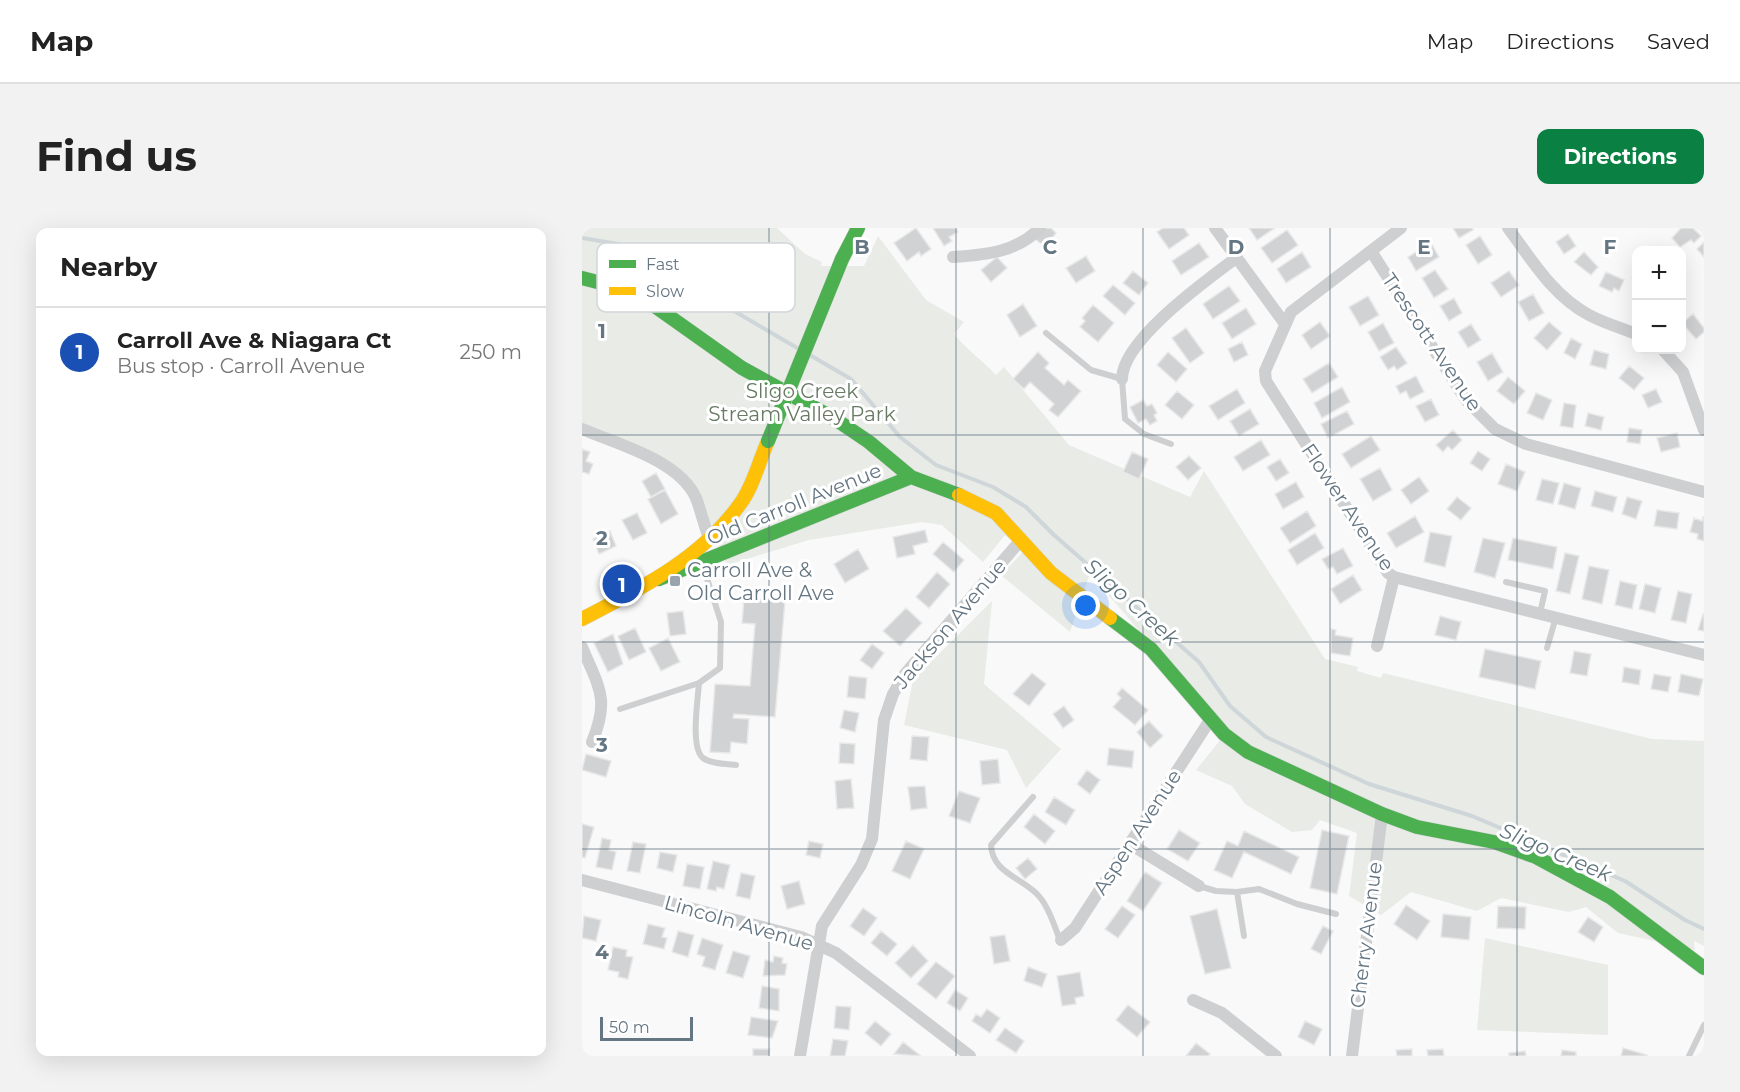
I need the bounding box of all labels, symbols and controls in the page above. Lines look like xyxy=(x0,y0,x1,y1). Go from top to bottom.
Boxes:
text: Map xyxy=(30,24,93,58)
text: Map xyxy=(1427,29,1473,54)
text: Directions xyxy=(1506,29,1614,54)
text: Saved xyxy=(1647,29,1710,54)
button: Directions xyxy=(1537,129,1704,184)
text: Find us xyxy=(36,130,197,182)
text: B xyxy=(854,235,870,259)
text: C xyxy=(1043,235,1058,259)
text: D xyxy=(1228,235,1244,259)
text: E xyxy=(1417,235,1431,259)
text: F xyxy=(1604,235,1617,259)
legend xyxy=(597,243,795,312)
map controls xyxy=(1632,246,1686,354)
button: + xyxy=(1632,246,1686,300)
text: Nearby xyxy=(60,251,157,283)
text: Fast xyxy=(646,255,680,274)
street label: Trescott Avenue xyxy=(1377,269,1487,415)
text: Slow xyxy=(646,282,684,301)
button: − xyxy=(1632,300,1686,354)
text: 1 xyxy=(598,319,606,343)
text: Carroll Ave & Niagara Ct xyxy=(117,327,391,354)
text: 1 xyxy=(76,340,83,364)
text: 250 m xyxy=(460,340,522,364)
text: Bus stop · Carroll Avenue xyxy=(117,354,365,378)
park label: Sligo Creek Stream Valley Park xyxy=(708,379,896,426)
street label: Flower Avenue xyxy=(1297,439,1399,575)
street label: Old Carroll Avenue xyxy=(703,458,885,550)
text: 2 xyxy=(596,526,608,550)
water label: Sligo Creek xyxy=(1080,553,1185,652)
street label: Jackson Avenue xyxy=(888,555,1011,694)
place label: Carroll Ave & Old Carroll Ave xyxy=(687,558,834,605)
pin: 1 xyxy=(602,562,642,606)
marker: Carroll Ave & Old Carroll Ave xyxy=(668,574,682,588)
your location xyxy=(1071,591,1100,620)
text: 3 xyxy=(595,733,608,757)
street label: Aspen Avenue xyxy=(1088,765,1186,899)
water label: Sligo Creek xyxy=(1497,817,1617,887)
street label: Cherry Avenue xyxy=(1345,861,1387,1009)
street label: Lincoln Avenue xyxy=(662,890,816,956)
text: 4 xyxy=(595,940,609,964)
scale bar xyxy=(600,1014,693,1042)
text: 50 m xyxy=(609,1018,650,1037)

